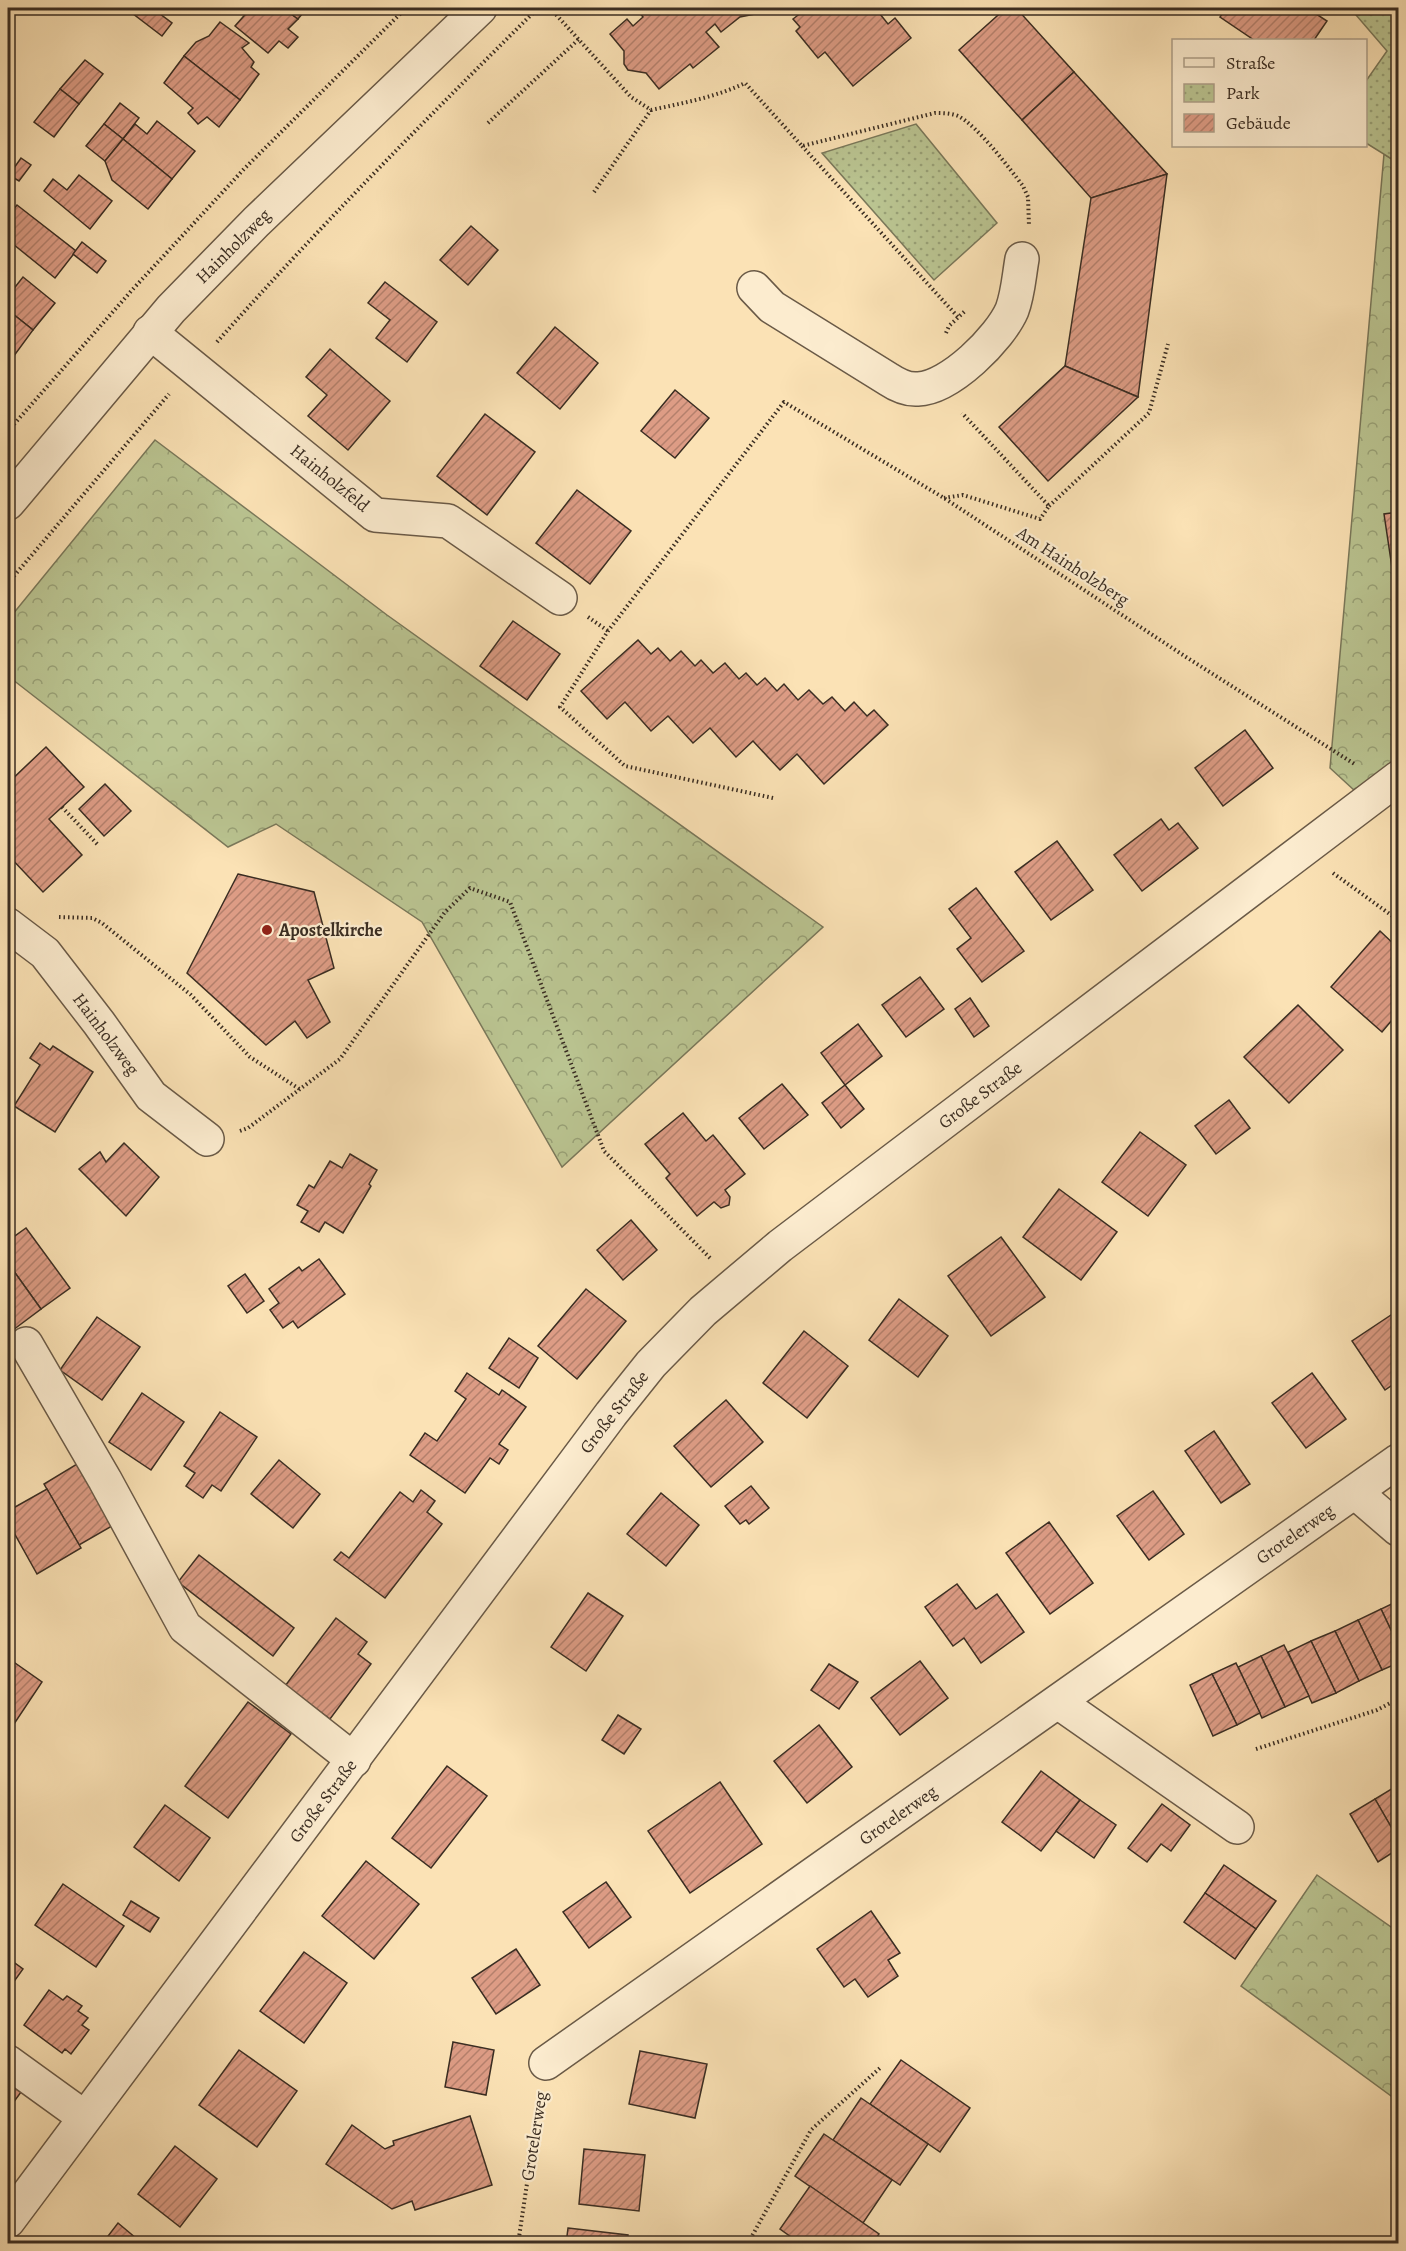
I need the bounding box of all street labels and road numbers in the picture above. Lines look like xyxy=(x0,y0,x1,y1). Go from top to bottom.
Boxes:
street label: Hainholzweg xyxy=(190,203,276,289)
street label: Hainholzfeld xyxy=(285,439,375,518)
street label: Am Hainholzberg xyxy=(1011,520,1134,611)
street label: Hainholzweg xyxy=(67,988,145,1080)
street label: Große Straße xyxy=(933,1056,1027,1134)
street label: Große Straße xyxy=(574,1366,654,1458)
street label: Grotelerweg xyxy=(1251,1498,1339,1570)
street label: Große Straße xyxy=(284,1754,362,1848)
street label: Grotelerweg xyxy=(854,1779,942,1851)
street label: Grotelerweg xyxy=(515,2090,553,2182)

